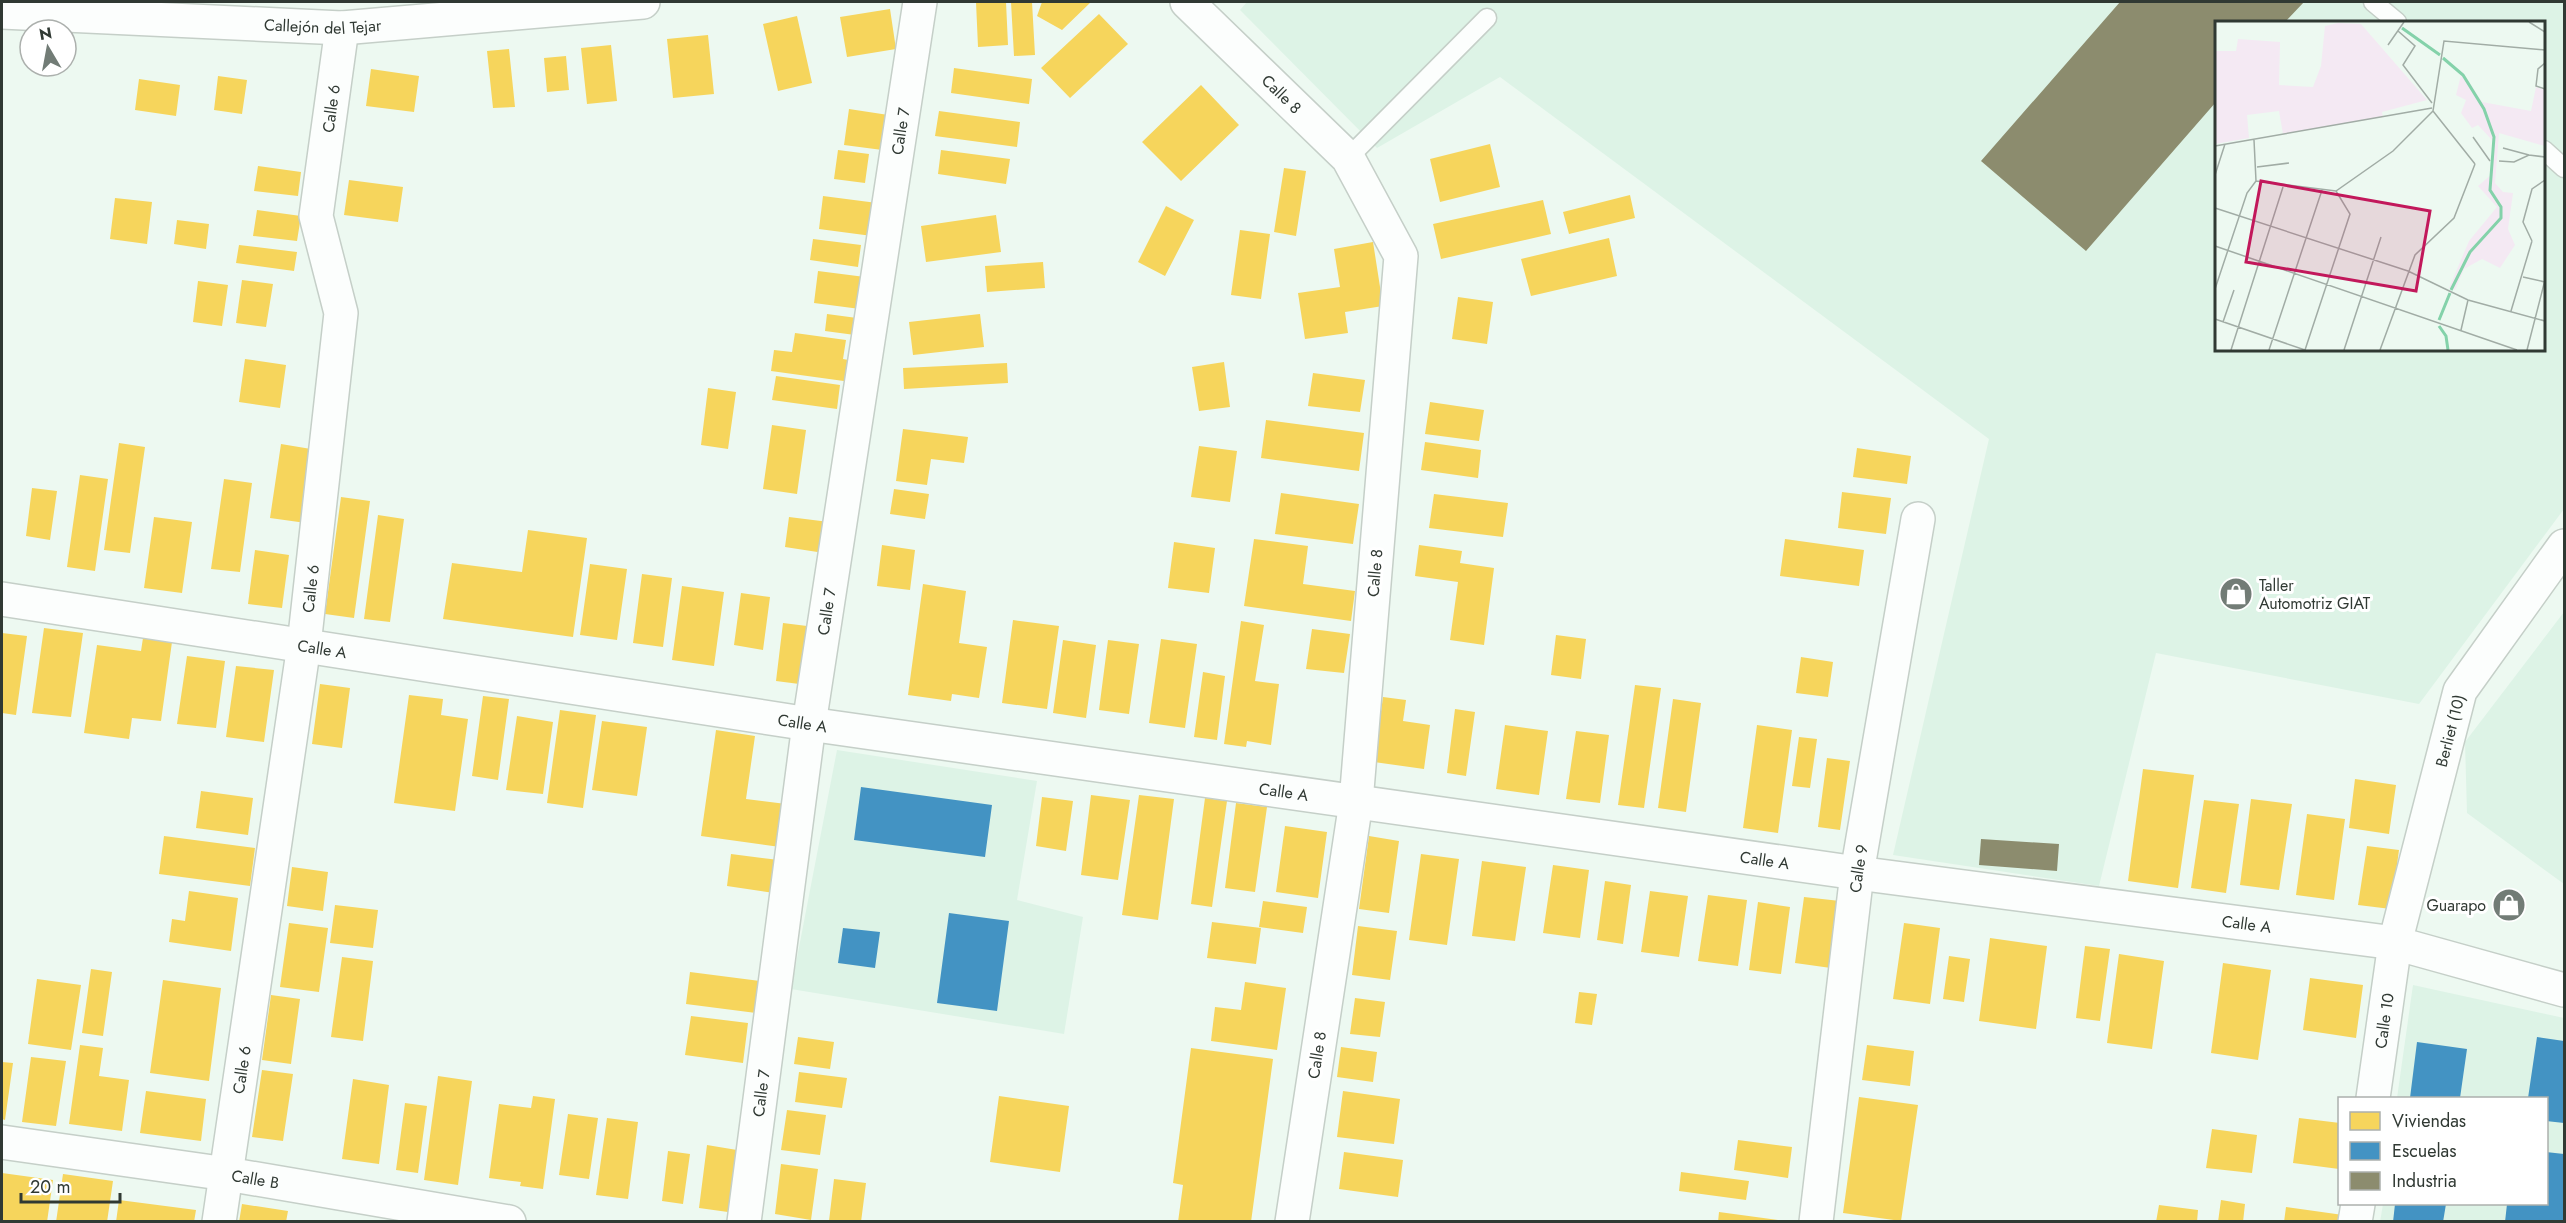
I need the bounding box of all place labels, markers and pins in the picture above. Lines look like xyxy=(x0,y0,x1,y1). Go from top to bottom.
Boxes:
place label: Taller Automotriz GIAT xyxy=(2259,574,2371,615)
shop icon: Taller Automotriz GIAT xyxy=(2218,576,2254,612)
shop icon: Guarapo xyxy=(2491,887,2527,923)
place label: Guarapo xyxy=(2426,894,2486,917)

